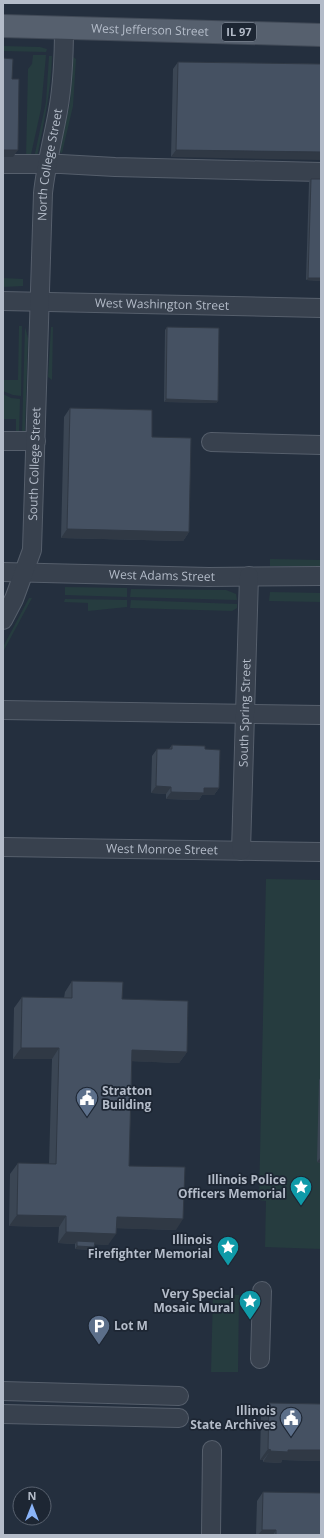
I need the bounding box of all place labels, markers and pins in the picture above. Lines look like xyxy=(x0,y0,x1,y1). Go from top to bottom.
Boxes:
place label: Stratton Building xyxy=(102,1082,152,1113)
public building icon: Stratton Building xyxy=(74,1085,100,1118)
place label: Illinois Police Officers Memorial xyxy=(178,1171,286,1202)
place icon: Illinois Police Officers Memorial xyxy=(288,1174,314,1207)
place label: Illinois Firefighter Memorial xyxy=(88,1231,212,1262)
place icon: Illinois Firefighter Memorial xyxy=(215,1234,241,1267)
place label: Very Special Mosaic Mural xyxy=(154,1285,234,1316)
place icon: Very Special Mosaic Mural xyxy=(237,1288,263,1321)
parking icon: Lot M xyxy=(86,1313,112,1346)
place label: Lot M xyxy=(114,1317,148,1334)
place label: Illinois State Archives xyxy=(190,1402,276,1433)
public building icon: Illinois State Archives xyxy=(278,1405,304,1438)

